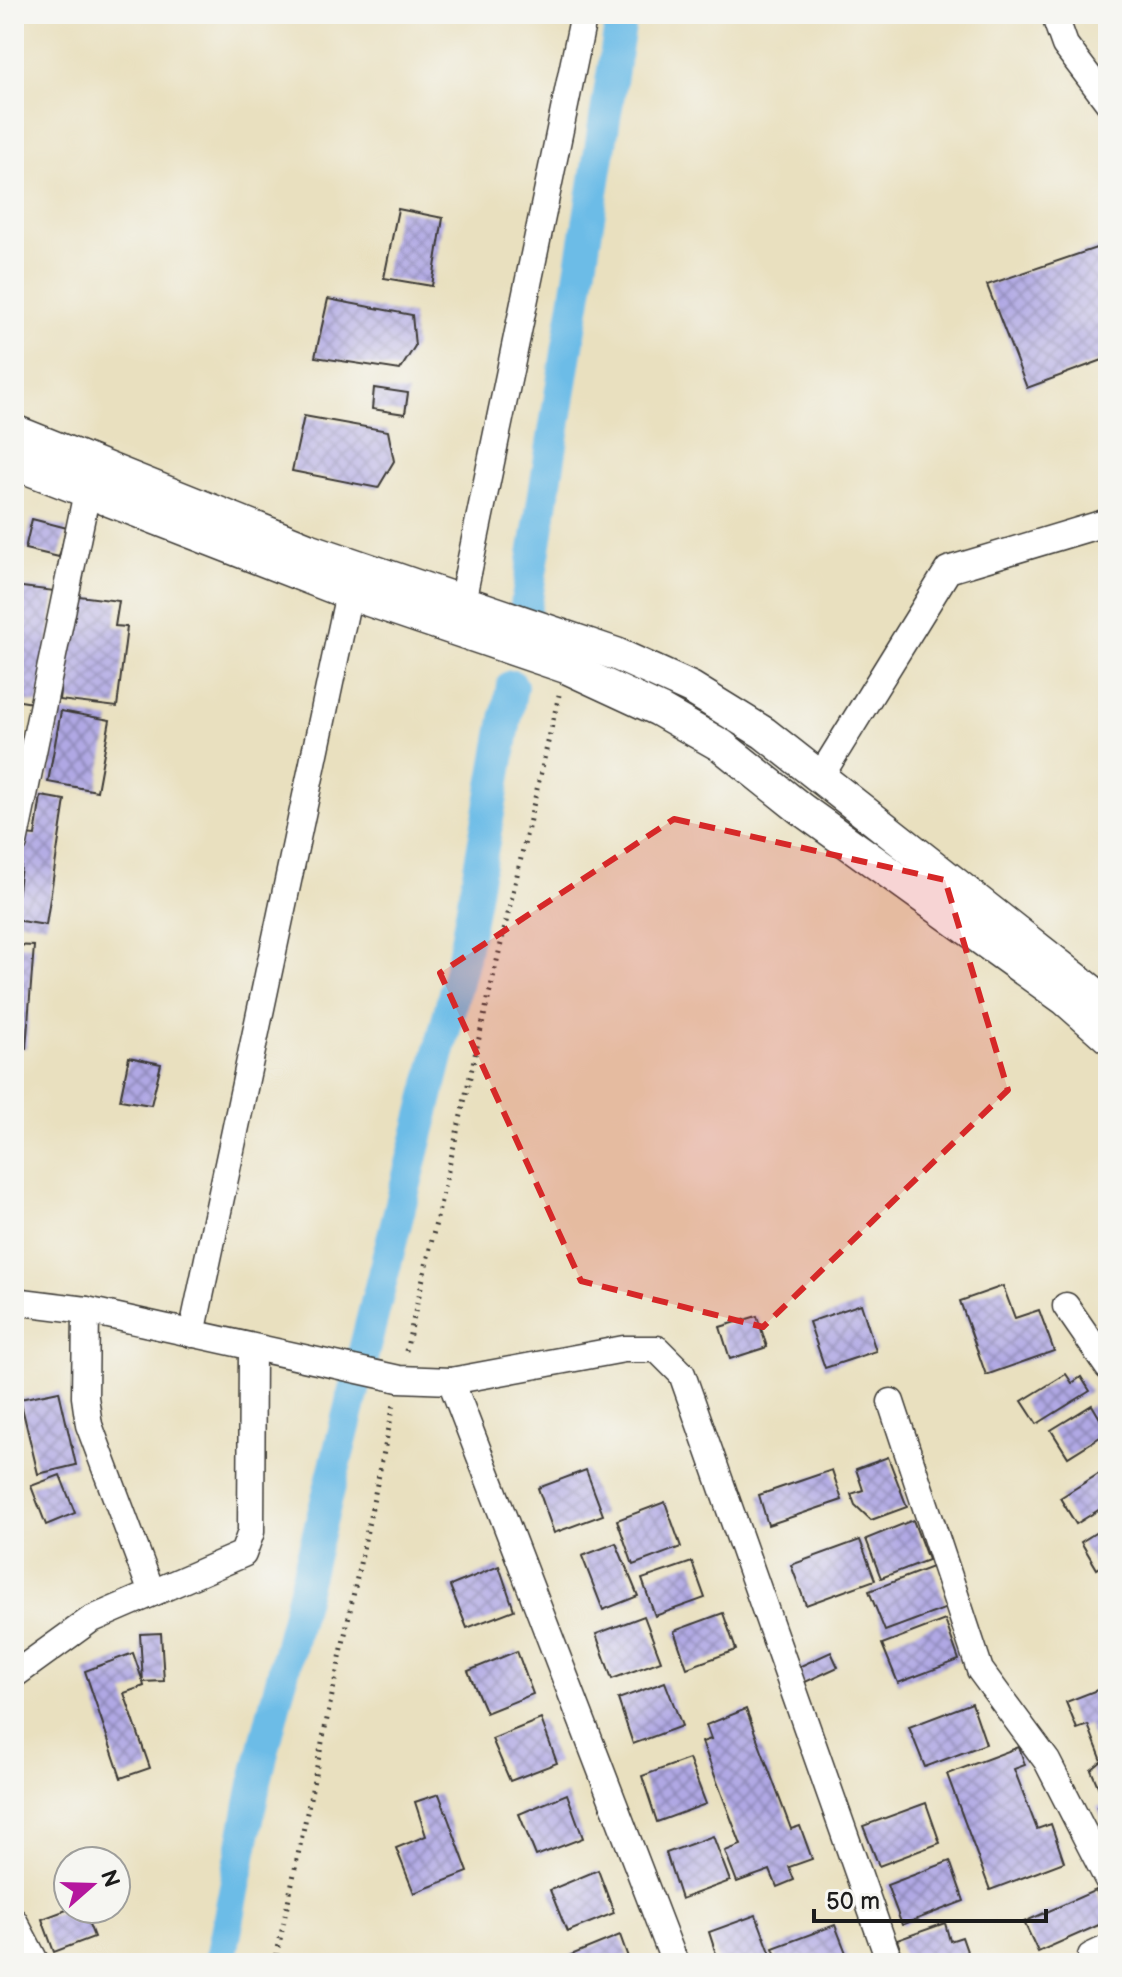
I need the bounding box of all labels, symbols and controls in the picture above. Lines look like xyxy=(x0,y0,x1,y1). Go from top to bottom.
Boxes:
north arrow xyxy=(52,1845,132,1925)
text: N xyxy=(94,1866,125,1891)
scale bar xyxy=(814,1873,1046,1923)
text: 50 m xyxy=(826,1887,880,1916)

